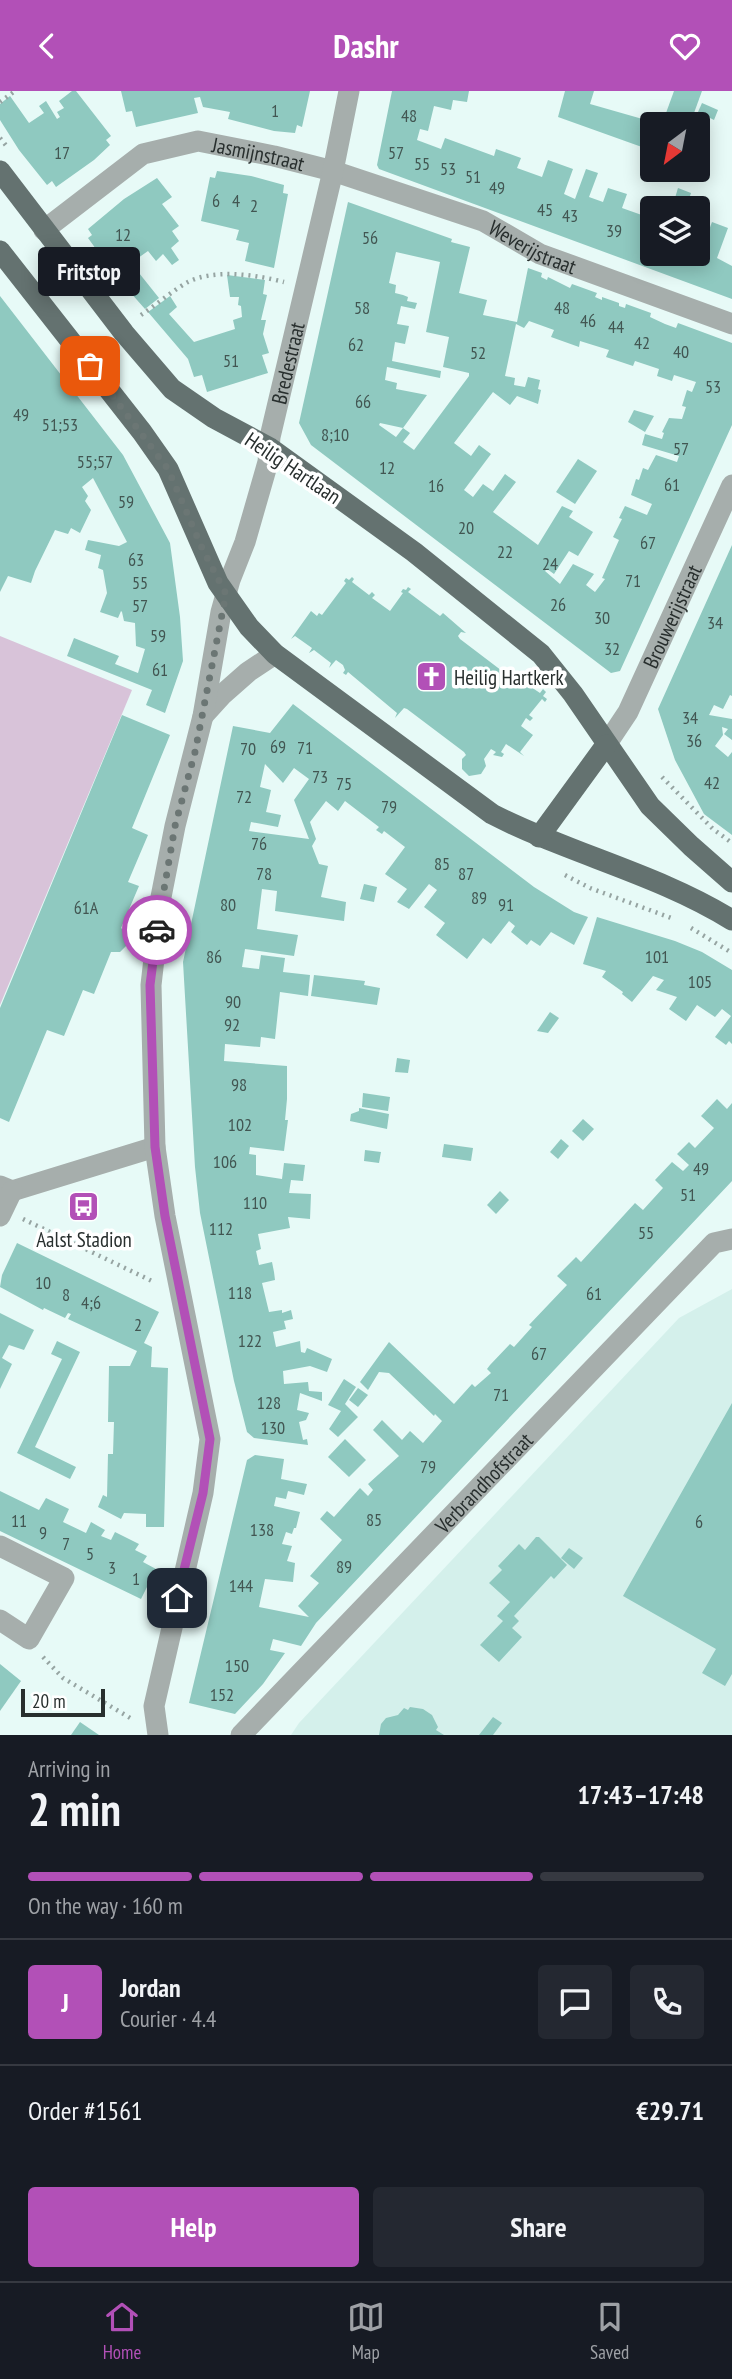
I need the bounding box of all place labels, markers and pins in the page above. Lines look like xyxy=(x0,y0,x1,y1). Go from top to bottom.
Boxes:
callout: Fritstop xyxy=(39,247,141,296)
pin xyxy=(60,336,120,396)
church icon: Heilig Hartkerk xyxy=(414,660,448,694)
place label: Heilig Hartkerk xyxy=(454,664,564,691)
bus stop icon: Aalst Stadion xyxy=(67,1190,101,1224)
place label: Aalst Stadion xyxy=(36,1226,132,1253)
pin xyxy=(147,1568,207,1628)

